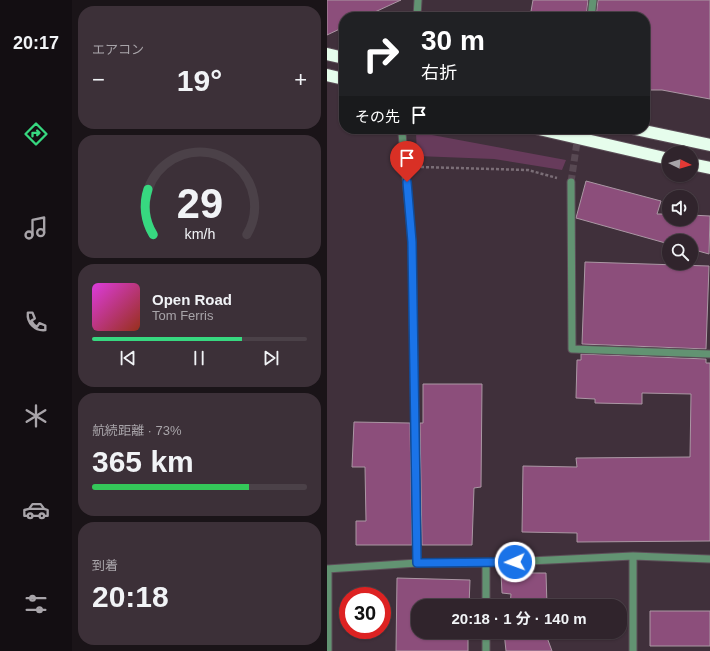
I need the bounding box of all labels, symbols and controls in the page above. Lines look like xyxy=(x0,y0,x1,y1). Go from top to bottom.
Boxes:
text: 30 m xyxy=(421,25,485,56)
icon: right xyxy=(355,28,407,80)
text: 20:17 xyxy=(13,33,59,53)
text: エアコン xyxy=(92,42,144,57)
text: 右折 xyxy=(421,63,457,83)
text: 19° xyxy=(177,64,222,97)
text: − xyxy=(92,67,105,92)
text: + xyxy=(294,67,307,92)
icon: arrive xyxy=(408,104,430,126)
text: その先 xyxy=(355,108,400,125)
icon: directions xyxy=(22,120,50,148)
pin xyxy=(390,141,424,182)
north arrow xyxy=(662,146,698,182)
map controls xyxy=(662,146,698,270)
icon: arrive xyxy=(396,147,418,169)
text: 29 xyxy=(176,179,223,226)
button: sound xyxy=(662,190,698,226)
icon: music xyxy=(22,214,50,242)
text: km/h xyxy=(184,225,215,241)
button: search xyxy=(662,234,698,270)
text: Open Road xyxy=(152,291,232,308)
icon: phone xyxy=(22,308,50,336)
text: Tom Ferris xyxy=(152,308,213,323)
icon: previous xyxy=(117,347,139,369)
icon: pause xyxy=(188,347,210,369)
icon: next xyxy=(260,347,282,369)
icon: climate xyxy=(22,402,50,430)
text: 航続距離 · 73% xyxy=(92,423,182,438)
text: 365 km xyxy=(92,445,194,478)
icon: car xyxy=(22,496,50,524)
position arrow xyxy=(494,541,536,583)
text: 到着 xyxy=(92,558,118,573)
text: 20:18 xyxy=(92,580,169,613)
speed limit sign: 30 xyxy=(339,587,391,639)
icon: filters xyxy=(22,590,50,618)
text: 20:18 · 1 分 · 140 m xyxy=(451,610,587,627)

